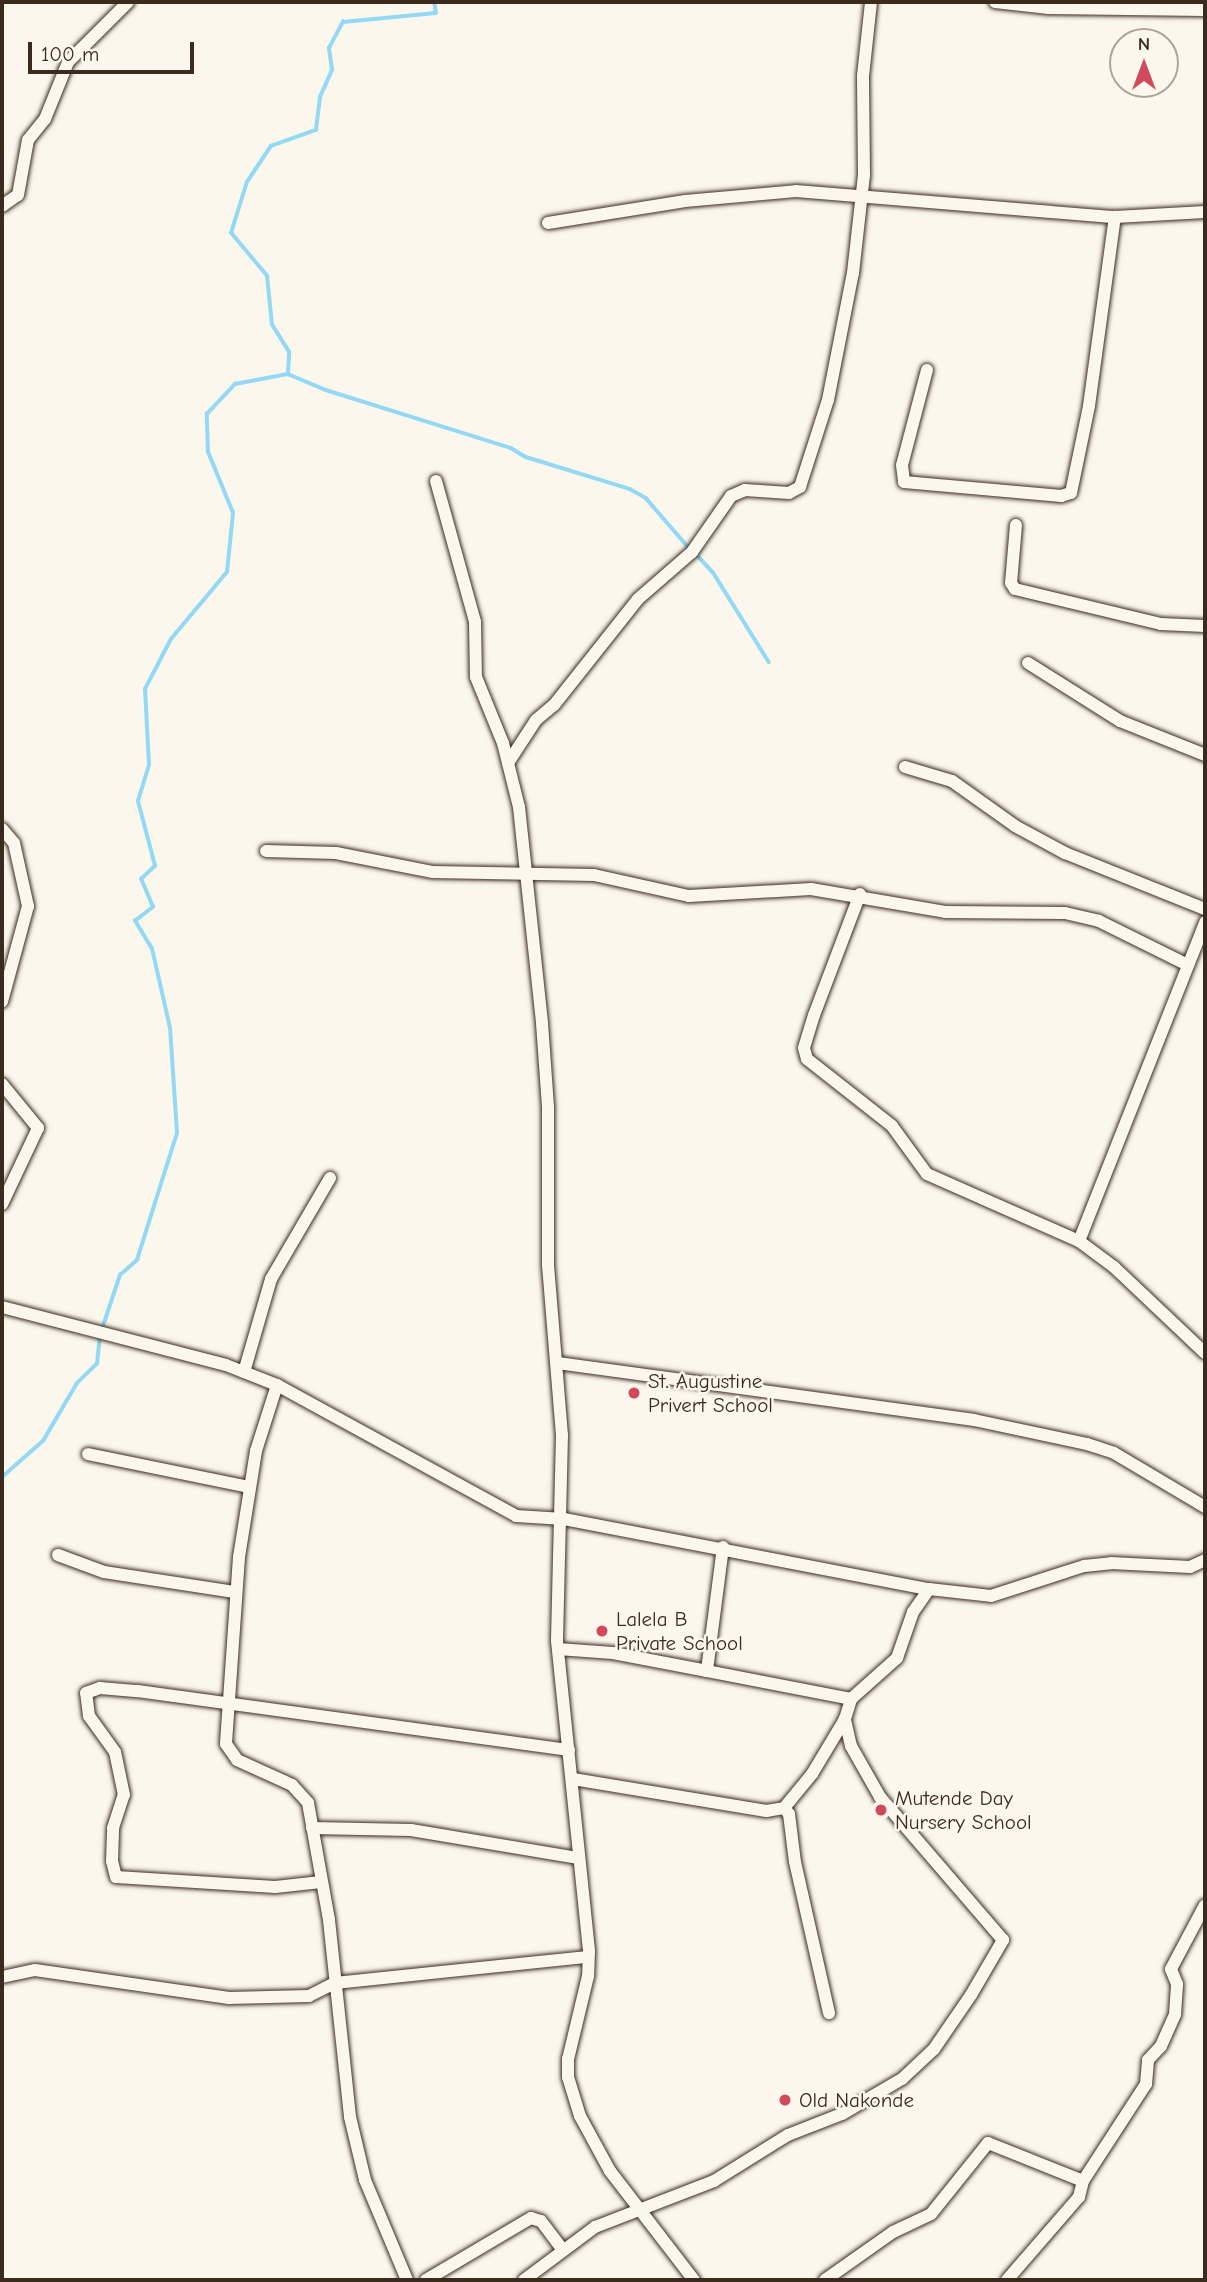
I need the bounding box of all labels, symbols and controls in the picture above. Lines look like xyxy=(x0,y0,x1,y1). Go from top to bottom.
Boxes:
scale bar xyxy=(32,28,198,72)
north arrow xyxy=(1109,28,1179,98)
text: N xyxy=(1138,33,1150,55)
text: 100 m xyxy=(41,42,99,66)
place label: St. Augustine Privert School xyxy=(648,1368,773,1418)
marker: St. Augustine Privert School xyxy=(626,1385,642,1401)
place label: Lalela B Private School xyxy=(616,1606,743,1656)
marker: Lalela B Private School xyxy=(594,1623,610,1639)
place label: Mutende Day Nursery School xyxy=(895,1785,1032,1835)
marker: Mutende Day Nursery School xyxy=(873,1802,889,1818)
place label: Old Nakonde xyxy=(799,2087,914,2113)
marker: Old Nakonde xyxy=(777,2092,793,2108)

